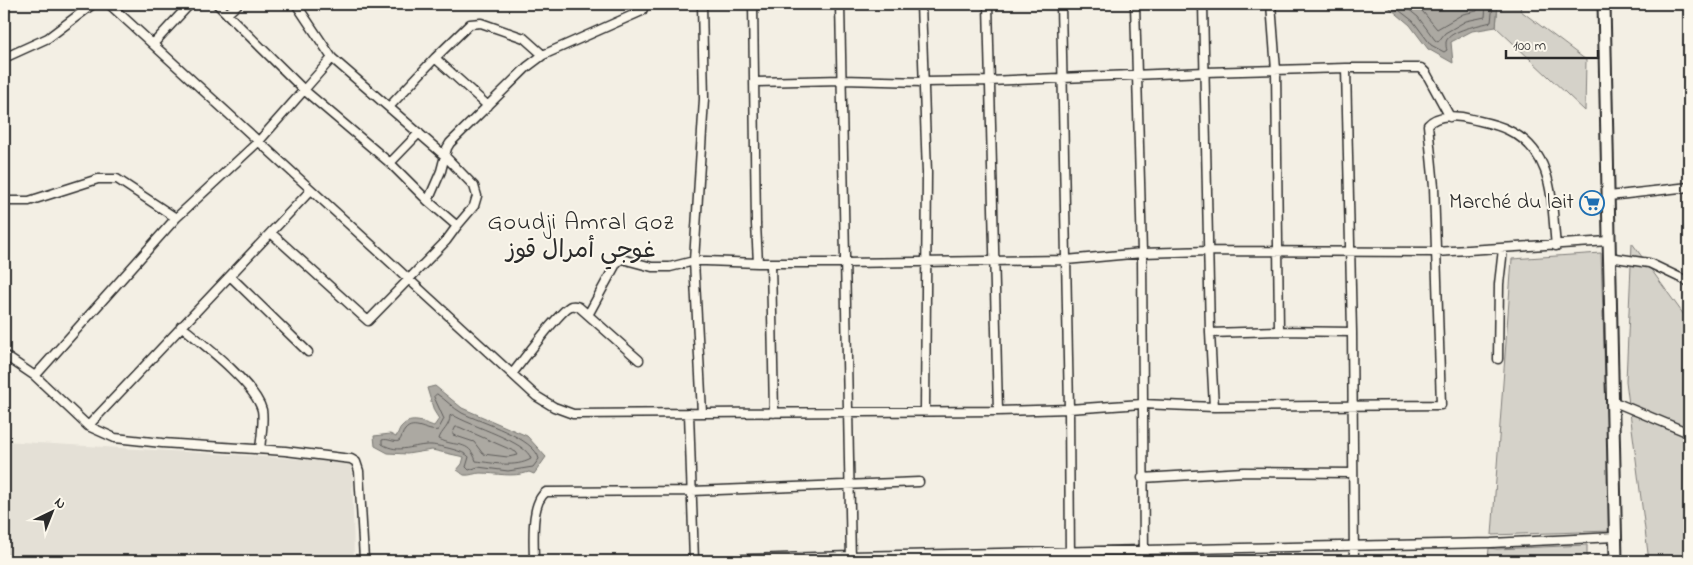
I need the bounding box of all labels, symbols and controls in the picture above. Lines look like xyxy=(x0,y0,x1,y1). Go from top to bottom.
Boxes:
scale bar xyxy=(1506,28,1598,60)
text: 100 m xyxy=(1513,35,1546,57)
place label: Marché du lait xyxy=(1449,187,1575,219)
supermarket icon: Marché du lait xyxy=(1579,190,1605,216)
district label: Goudji Amral Goz غوجي أمرال قوز xyxy=(487,206,675,270)
north arrow xyxy=(28,488,78,538)
text: N xyxy=(49,493,70,514)

